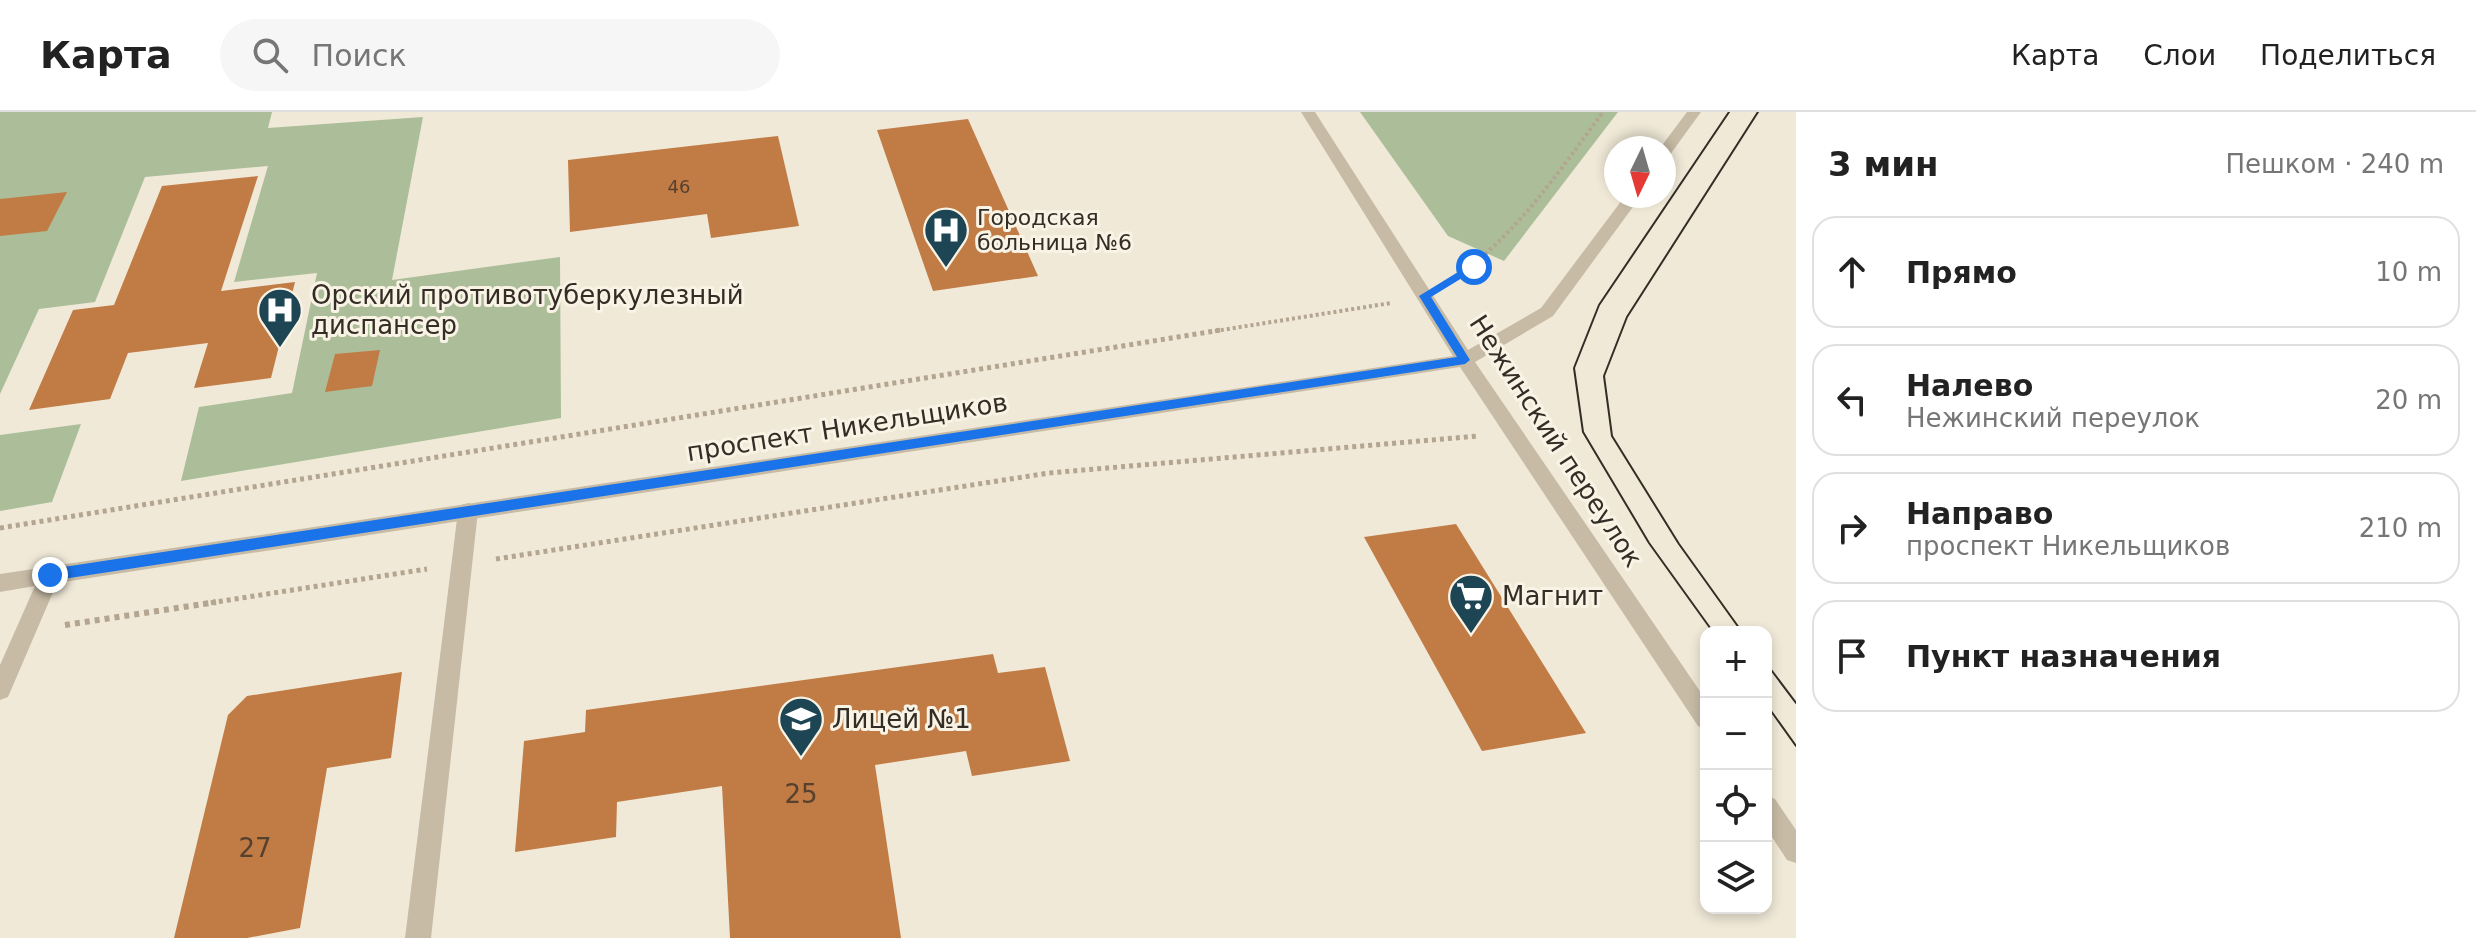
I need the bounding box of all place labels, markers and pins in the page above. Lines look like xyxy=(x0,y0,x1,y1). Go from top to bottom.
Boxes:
place label: Городская больница №6 xyxy=(977,205,1132,255)
hospital icon: Городская больница №6 xyxy=(922,206,970,269)
place label: Орский противотуберкулезный диспансер xyxy=(311,280,744,340)
hospital icon: Орский противотуберкулезный диспансер xyxy=(256,286,304,349)
supermarket icon: Магнит xyxy=(1447,572,1495,635)
place label: Магнит xyxy=(1502,581,1603,611)
school or university icon: Лицей №1 xyxy=(777,695,825,758)
place label: Лицей №1 xyxy=(832,704,971,734)

